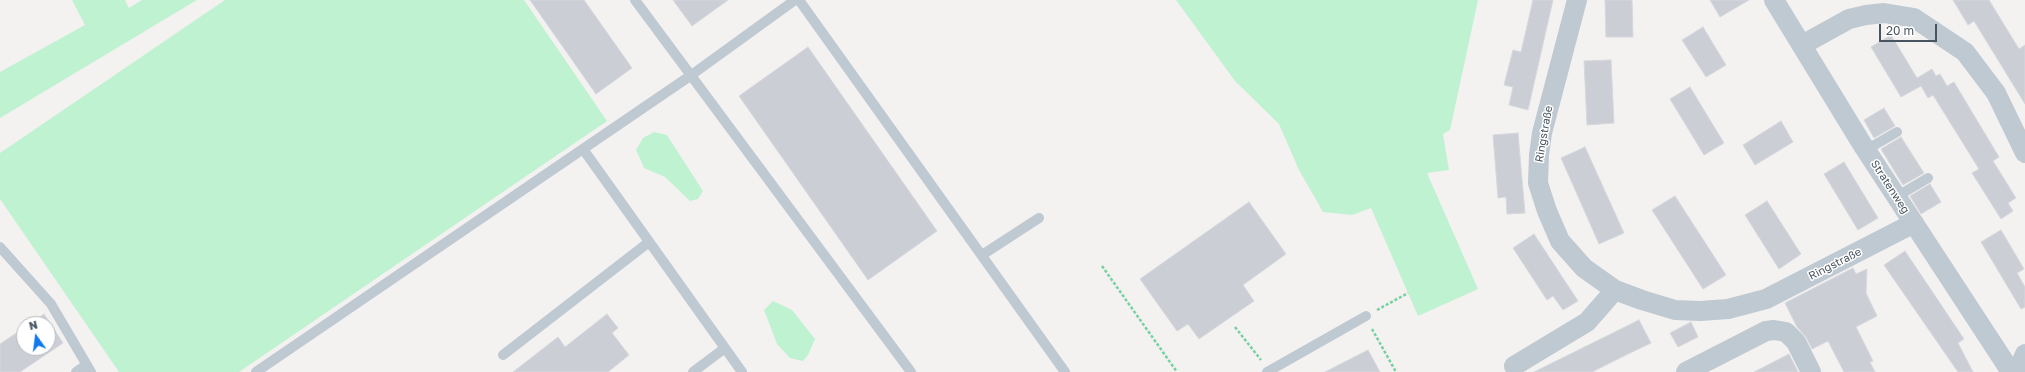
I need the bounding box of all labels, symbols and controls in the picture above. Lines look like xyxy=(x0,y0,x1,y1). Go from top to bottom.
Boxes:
scale bar xyxy=(1881,16,1939,42)
text: 20 m xyxy=(1886,23,1914,38)
street label: Ringstraße xyxy=(1533,105,1555,163)
street label: Stratenweg xyxy=(1868,158,1912,216)
street label: Ringstraße xyxy=(1806,245,1864,283)
north arrow xyxy=(16,316,56,356)
text: N xyxy=(28,318,39,332)

